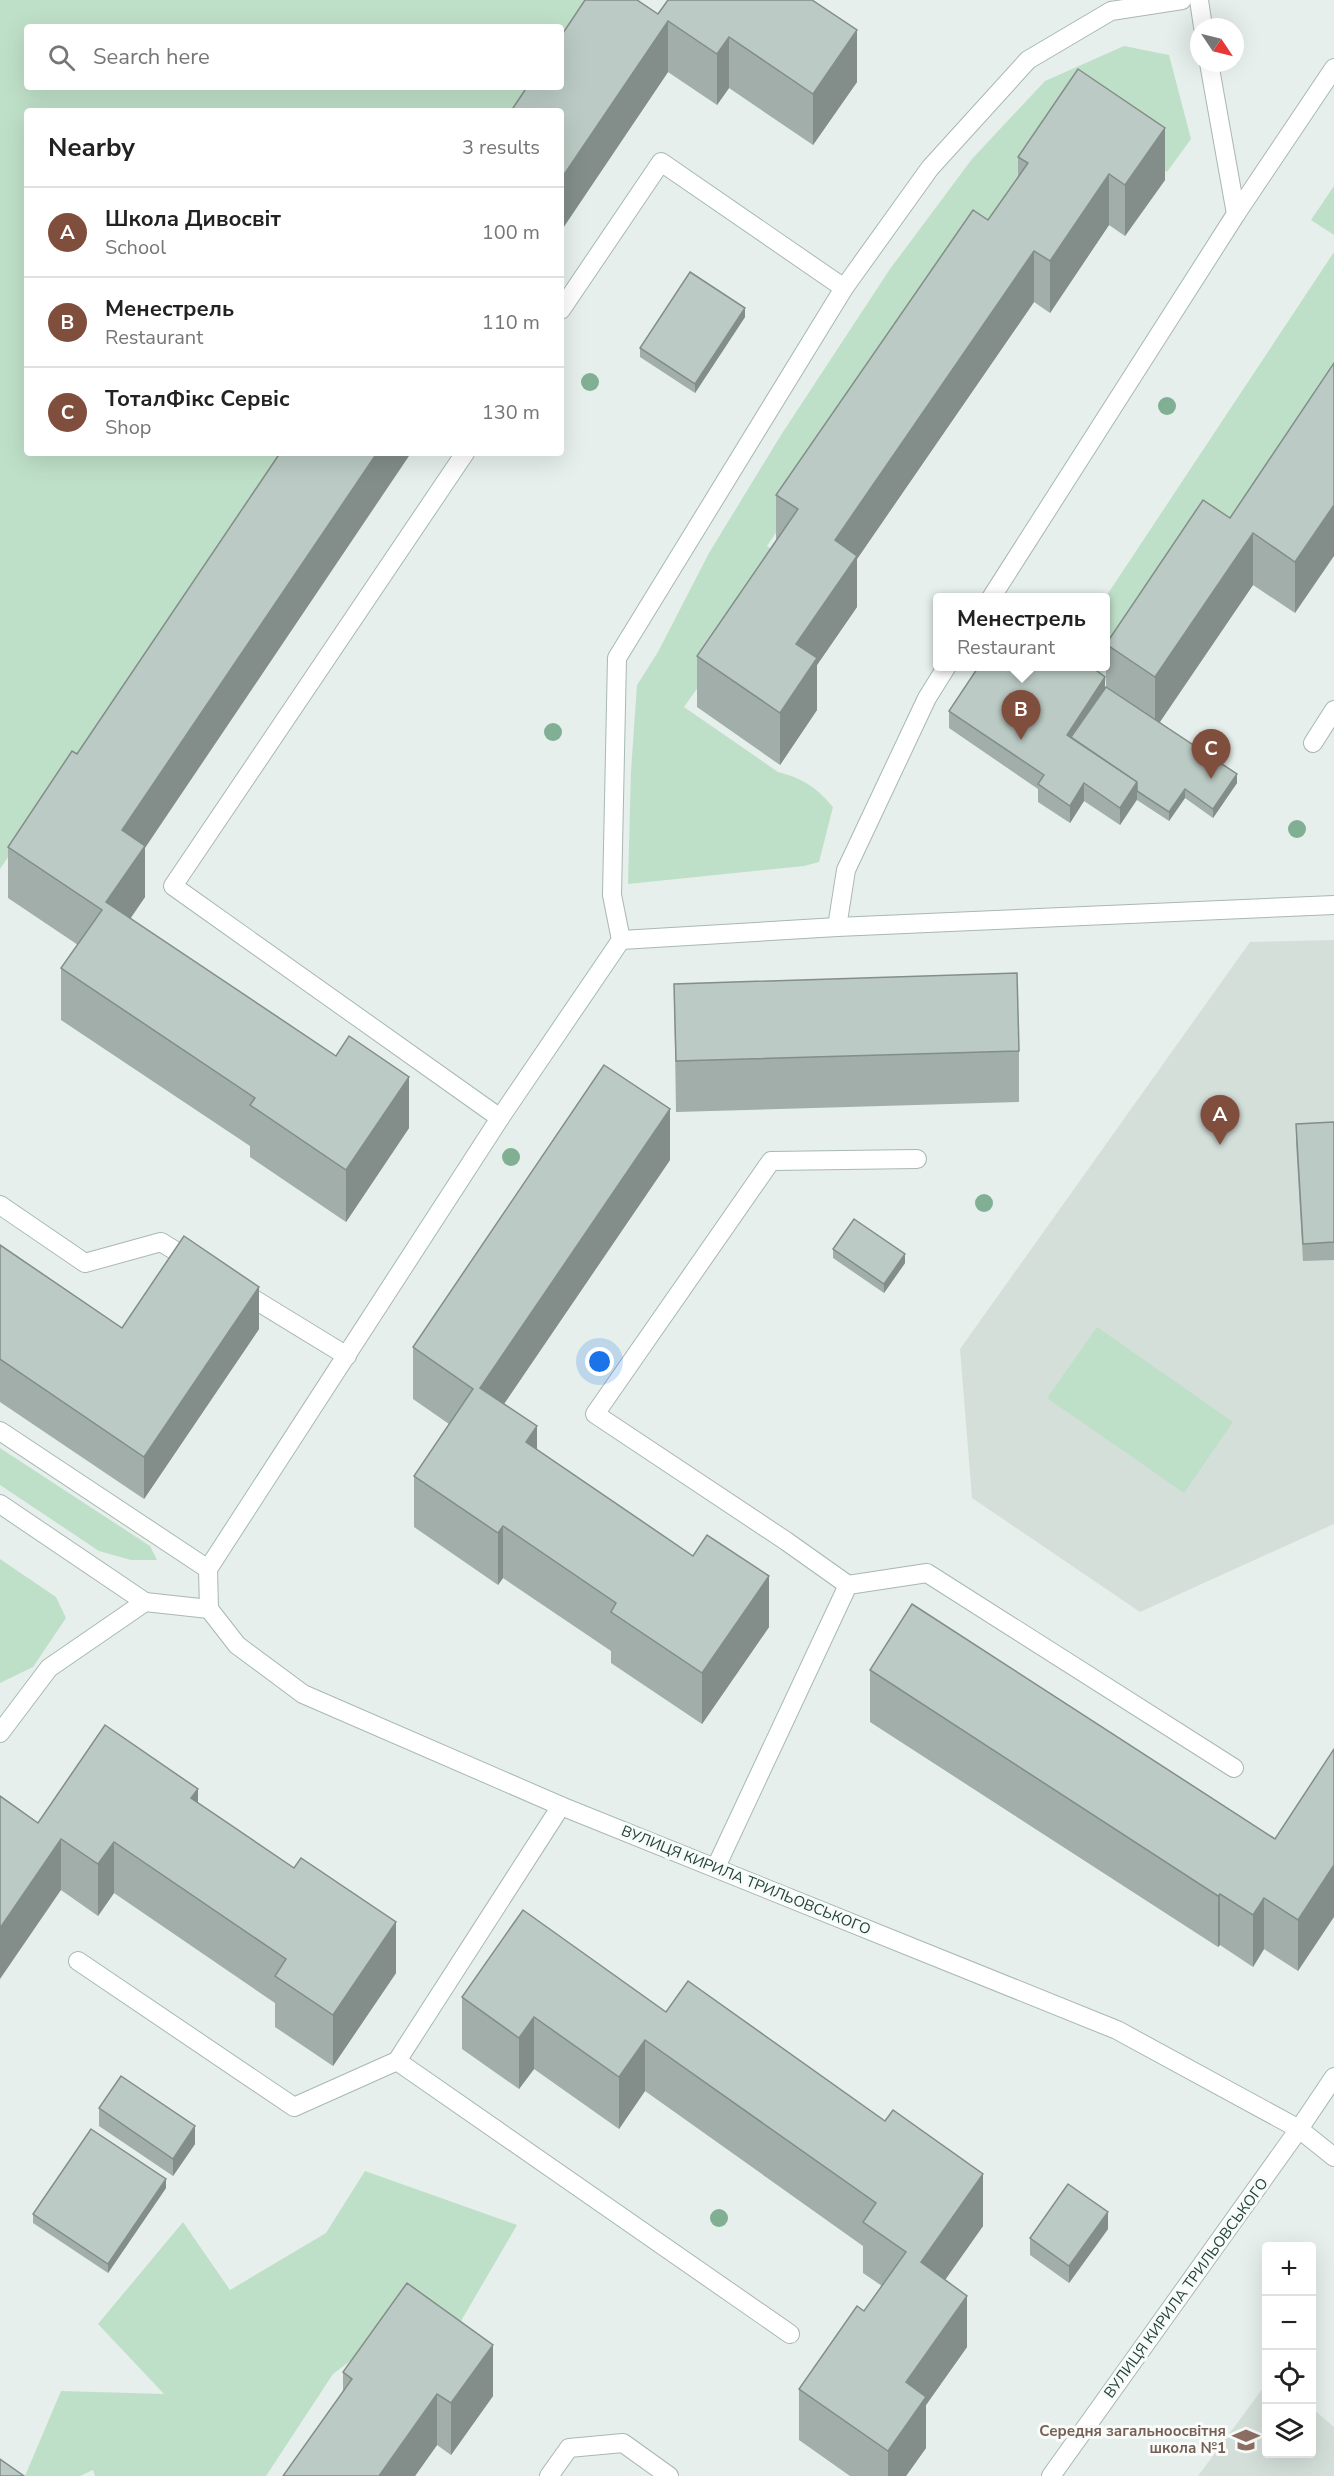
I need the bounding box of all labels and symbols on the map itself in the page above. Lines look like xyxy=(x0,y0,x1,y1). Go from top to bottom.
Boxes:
north arrow xyxy=(1190,18,1244,72)
pin: B xyxy=(1002,690,1040,740)
pin: C xyxy=(1192,730,1230,779)
pin: A xyxy=(1200,1096,1240,1145)
your location xyxy=(585,1347,614,1376)
street label: ВУЛИЦЯ КИРИЛА ТРИЛЬОВСЬКОГО xyxy=(618,1821,874,1939)
street label: ВУЛИЦЯ КИРИЛА ТРИЛЬОВСЬКОГО xyxy=(1099,2174,1273,2402)
place label: Середня загальноосвітня школа №1 xyxy=(1039,2421,1226,2458)
school or university icon: Середня загальноосвітня школа №1 xyxy=(1231,2425,1261,2455)

